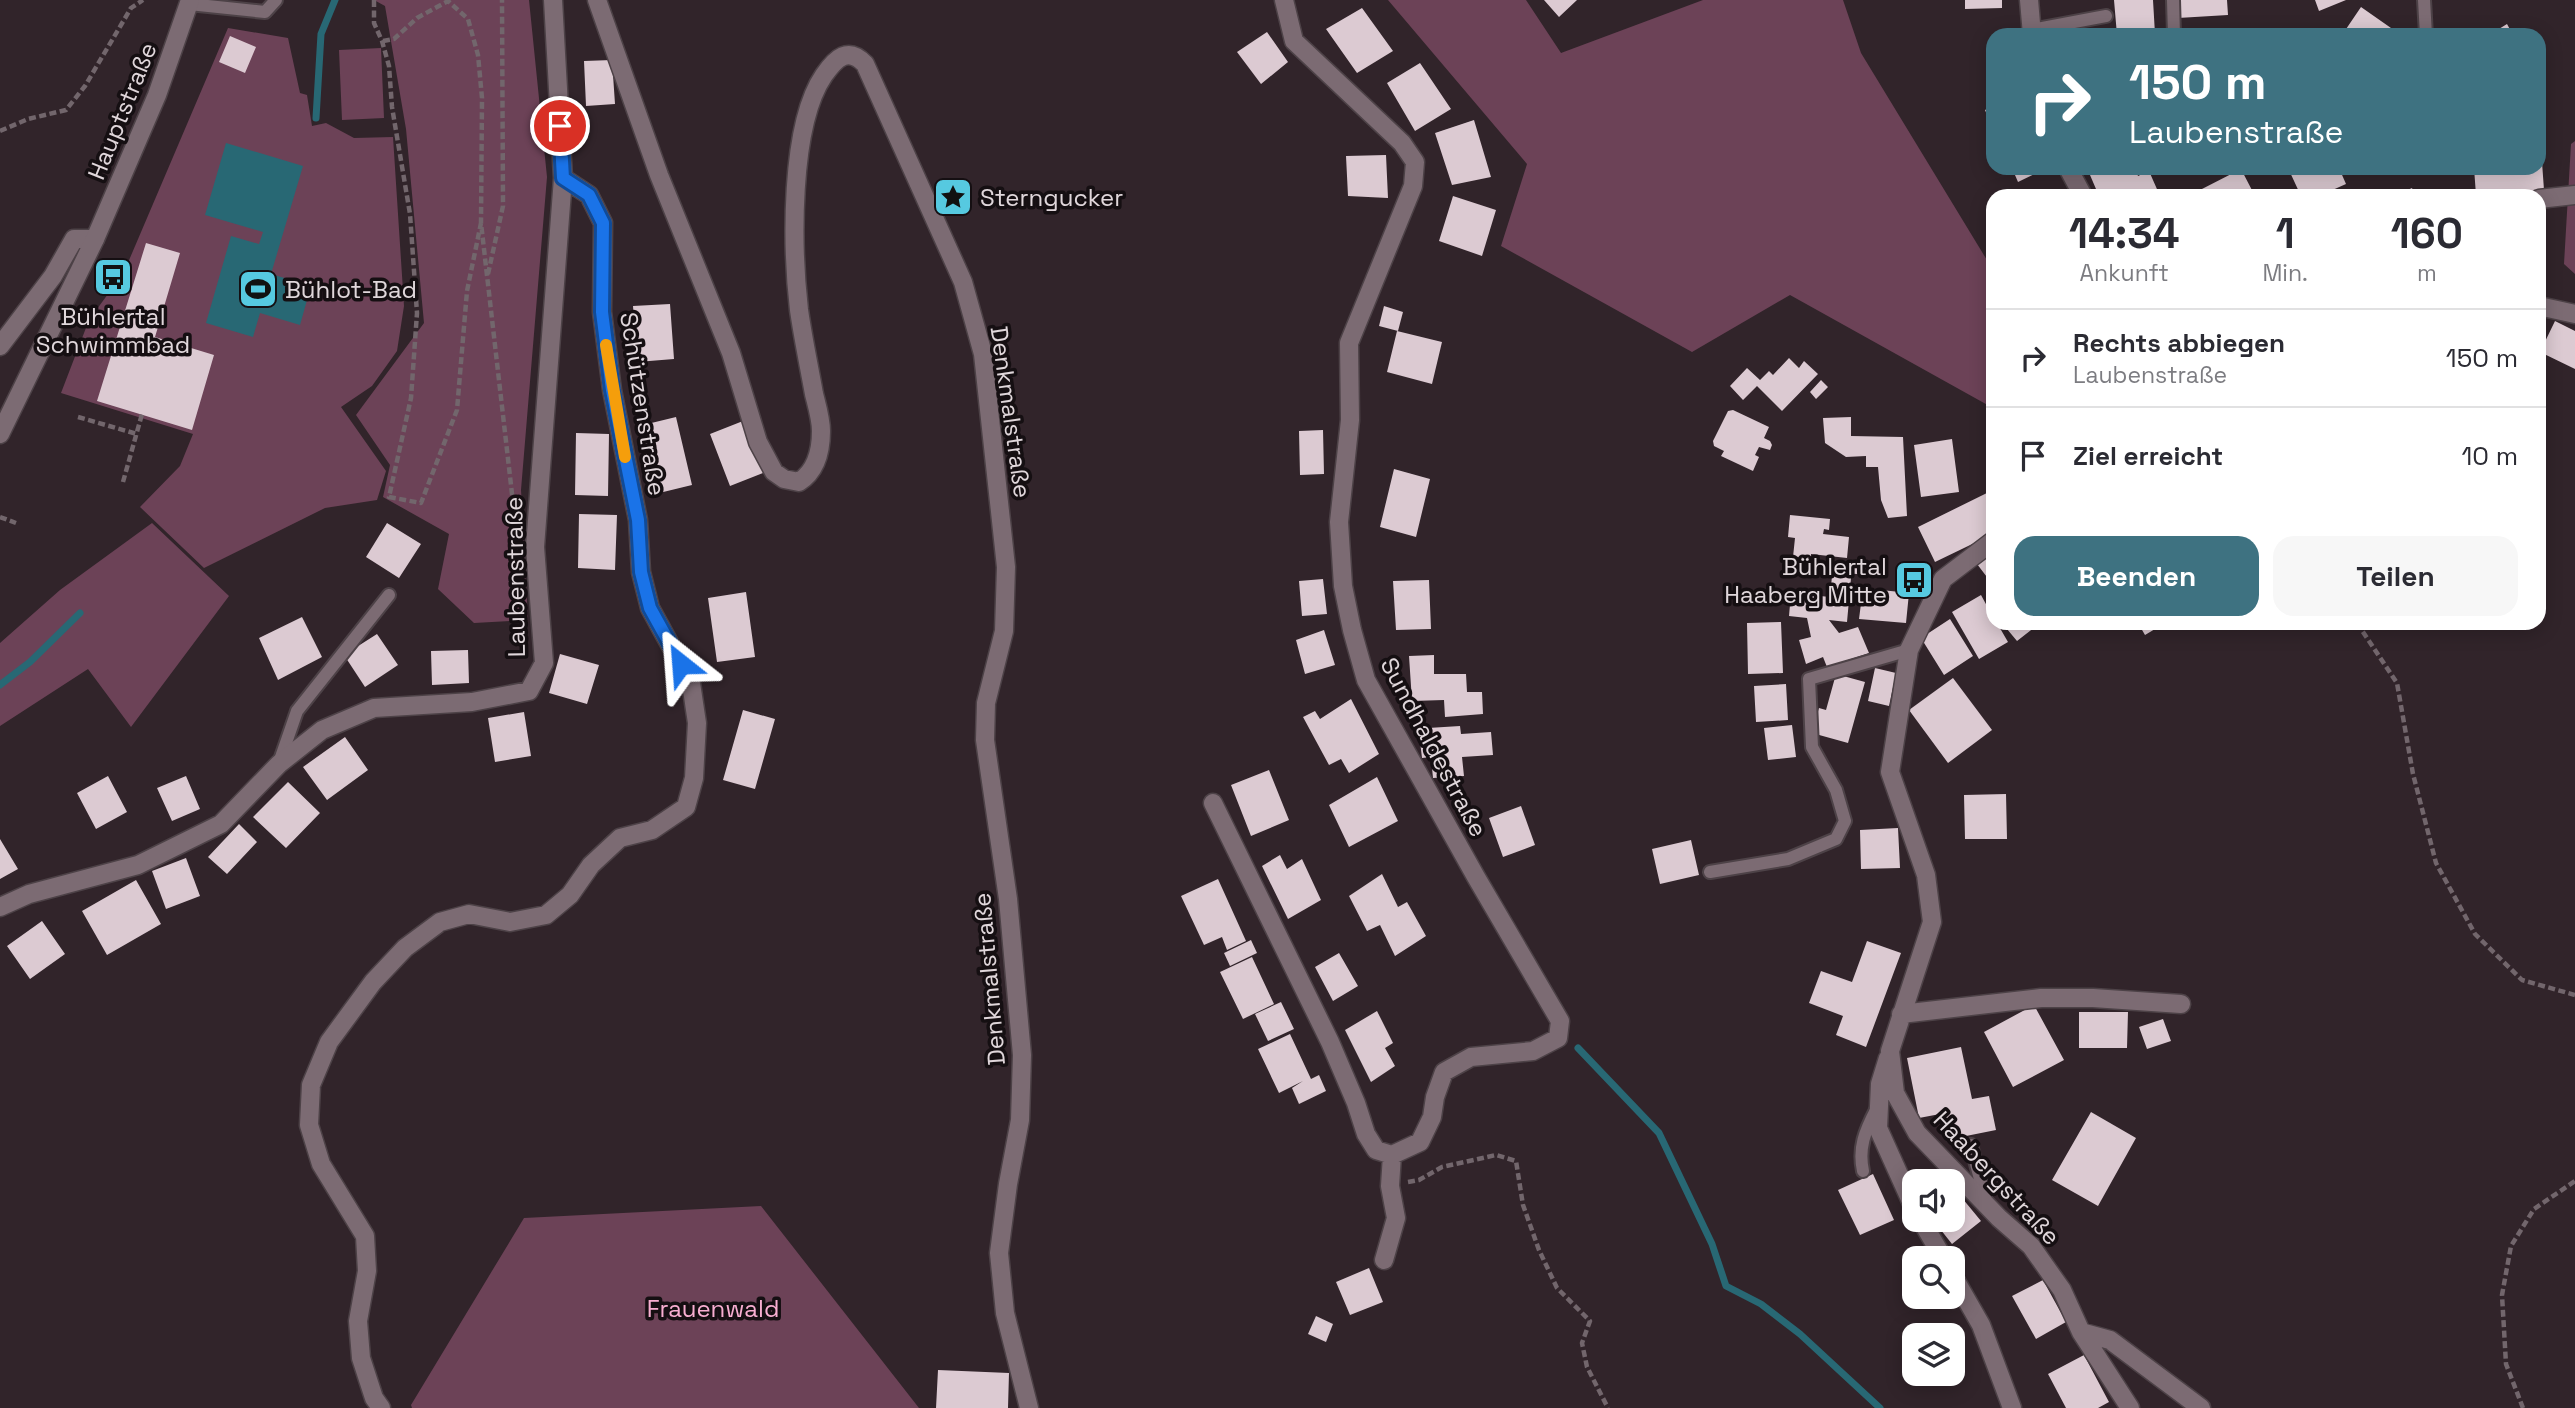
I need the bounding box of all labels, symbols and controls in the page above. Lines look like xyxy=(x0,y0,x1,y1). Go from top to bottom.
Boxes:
street label: Hauptstraße xyxy=(80,38,164,184)
text: 150 m xyxy=(2129,51,2267,113)
icon: right xyxy=(2014,56,2105,147)
pin xyxy=(530,96,590,156)
icon: arrive xyxy=(541,107,579,145)
text: Laubenstraße xyxy=(2129,112,2343,152)
place icon: Sterngucker xyxy=(932,176,974,218)
place label: Sterngucker xyxy=(980,182,1123,213)
text: 14:34 xyxy=(2069,207,2179,260)
text: 1 xyxy=(2276,207,2295,260)
text: 160 xyxy=(2391,207,2463,260)
bus stop icon: Bühlertal Schwimmbad xyxy=(92,256,134,298)
text: Ankunft xyxy=(2080,258,2169,288)
text: Min. xyxy=(2262,258,2308,288)
text: m xyxy=(2417,258,2437,288)
sports icon: Bühlot-Bad xyxy=(237,268,279,310)
place label: Bühlot-Bad xyxy=(285,274,417,305)
place label: Bühlertal Schwimmbad xyxy=(36,301,190,360)
street label: Schützenstraße xyxy=(613,310,673,498)
street label: Denkmalstraße xyxy=(984,324,1038,500)
text: Rechts abbiegen xyxy=(2073,326,2285,360)
icon: right xyxy=(2014,339,2052,377)
text: 150 m xyxy=(2446,341,2518,375)
text: Laubenstraße xyxy=(2073,360,2227,390)
icon: arrive xyxy=(2014,437,2052,475)
text: Ziel erreicht xyxy=(2073,439,2223,473)
text: 10 m xyxy=(2461,439,2518,473)
street label: Laubenstraße xyxy=(498,496,532,658)
button: Beenden xyxy=(2014,536,2259,616)
button: Teilen xyxy=(2273,536,2518,616)
place label: Bühlertal Haaberg Mitte xyxy=(1724,551,1887,610)
bus stop icon: Bühlertal Haaberg Mitte xyxy=(1893,559,1935,601)
position arrow xyxy=(644,627,718,701)
street label: Sundhaldestraße xyxy=(1374,652,1494,842)
street label: Denkmalstraße xyxy=(966,891,1012,1067)
street label: Haabergstraße xyxy=(1927,1104,2067,1252)
map controls xyxy=(1902,1169,1965,1386)
button: sound xyxy=(1902,1169,1965,1232)
button: search xyxy=(1902,1246,1965,1309)
park label: Frauenwald xyxy=(647,1293,779,1324)
button: layers xyxy=(1902,1323,1965,1386)

